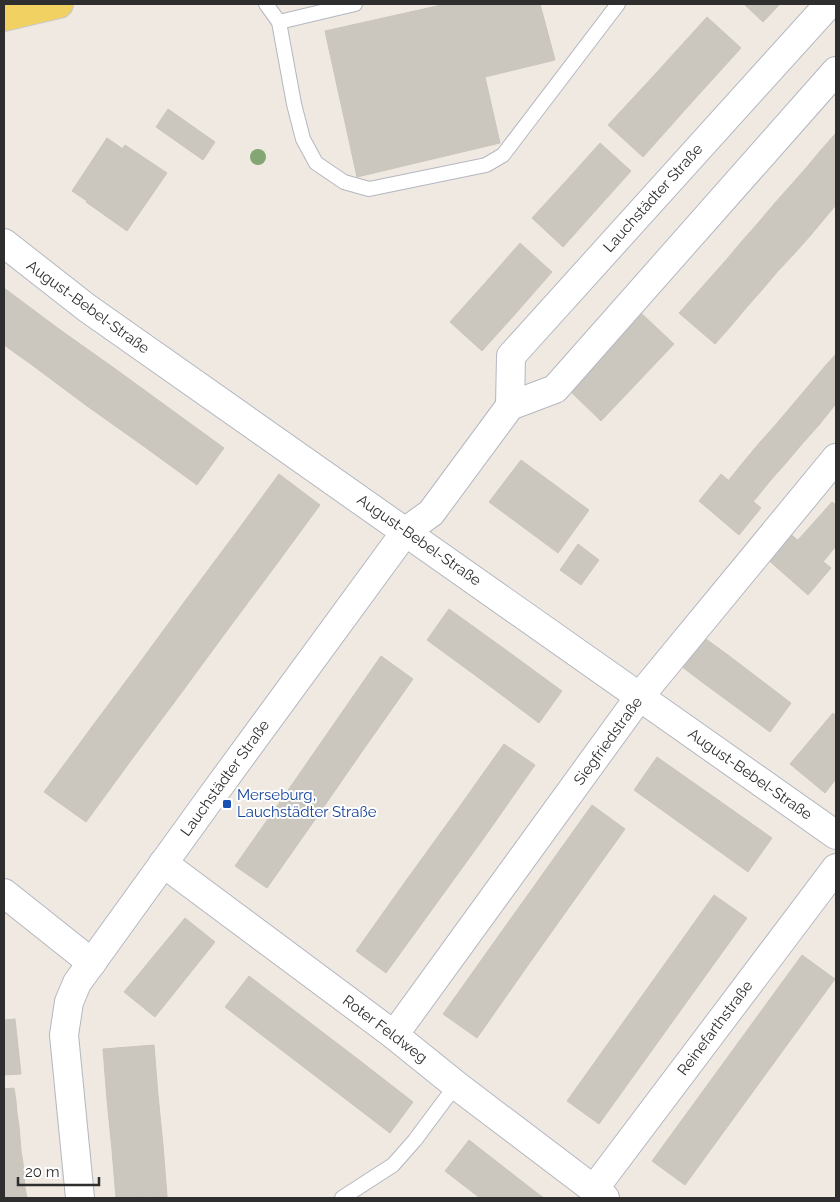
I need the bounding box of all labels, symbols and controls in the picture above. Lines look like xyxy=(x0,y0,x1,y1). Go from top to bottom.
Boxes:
street label: Lauchstädter Straße xyxy=(600,140,706,256)
street label: August-Bebel-Straße xyxy=(23,256,153,358)
street label: August-Bebel-Straße xyxy=(354,490,485,590)
street label: Siegfriedstraße xyxy=(570,693,646,789)
street label: Lauchstädter Straße xyxy=(177,716,273,840)
street label: August-Bebel-Straße xyxy=(685,724,816,824)
place label: Merseburg, Lauchstädter Straße xyxy=(237,786,377,821)
marker: Merseburg, Lauchstädter Straße xyxy=(221,798,233,810)
street label: Reinefarthstraße xyxy=(674,977,757,1079)
street label: Roter Feldweg xyxy=(339,991,431,1067)
scale bar xyxy=(18,1154,99,1186)
text: 20 m xyxy=(25,1163,60,1181)

